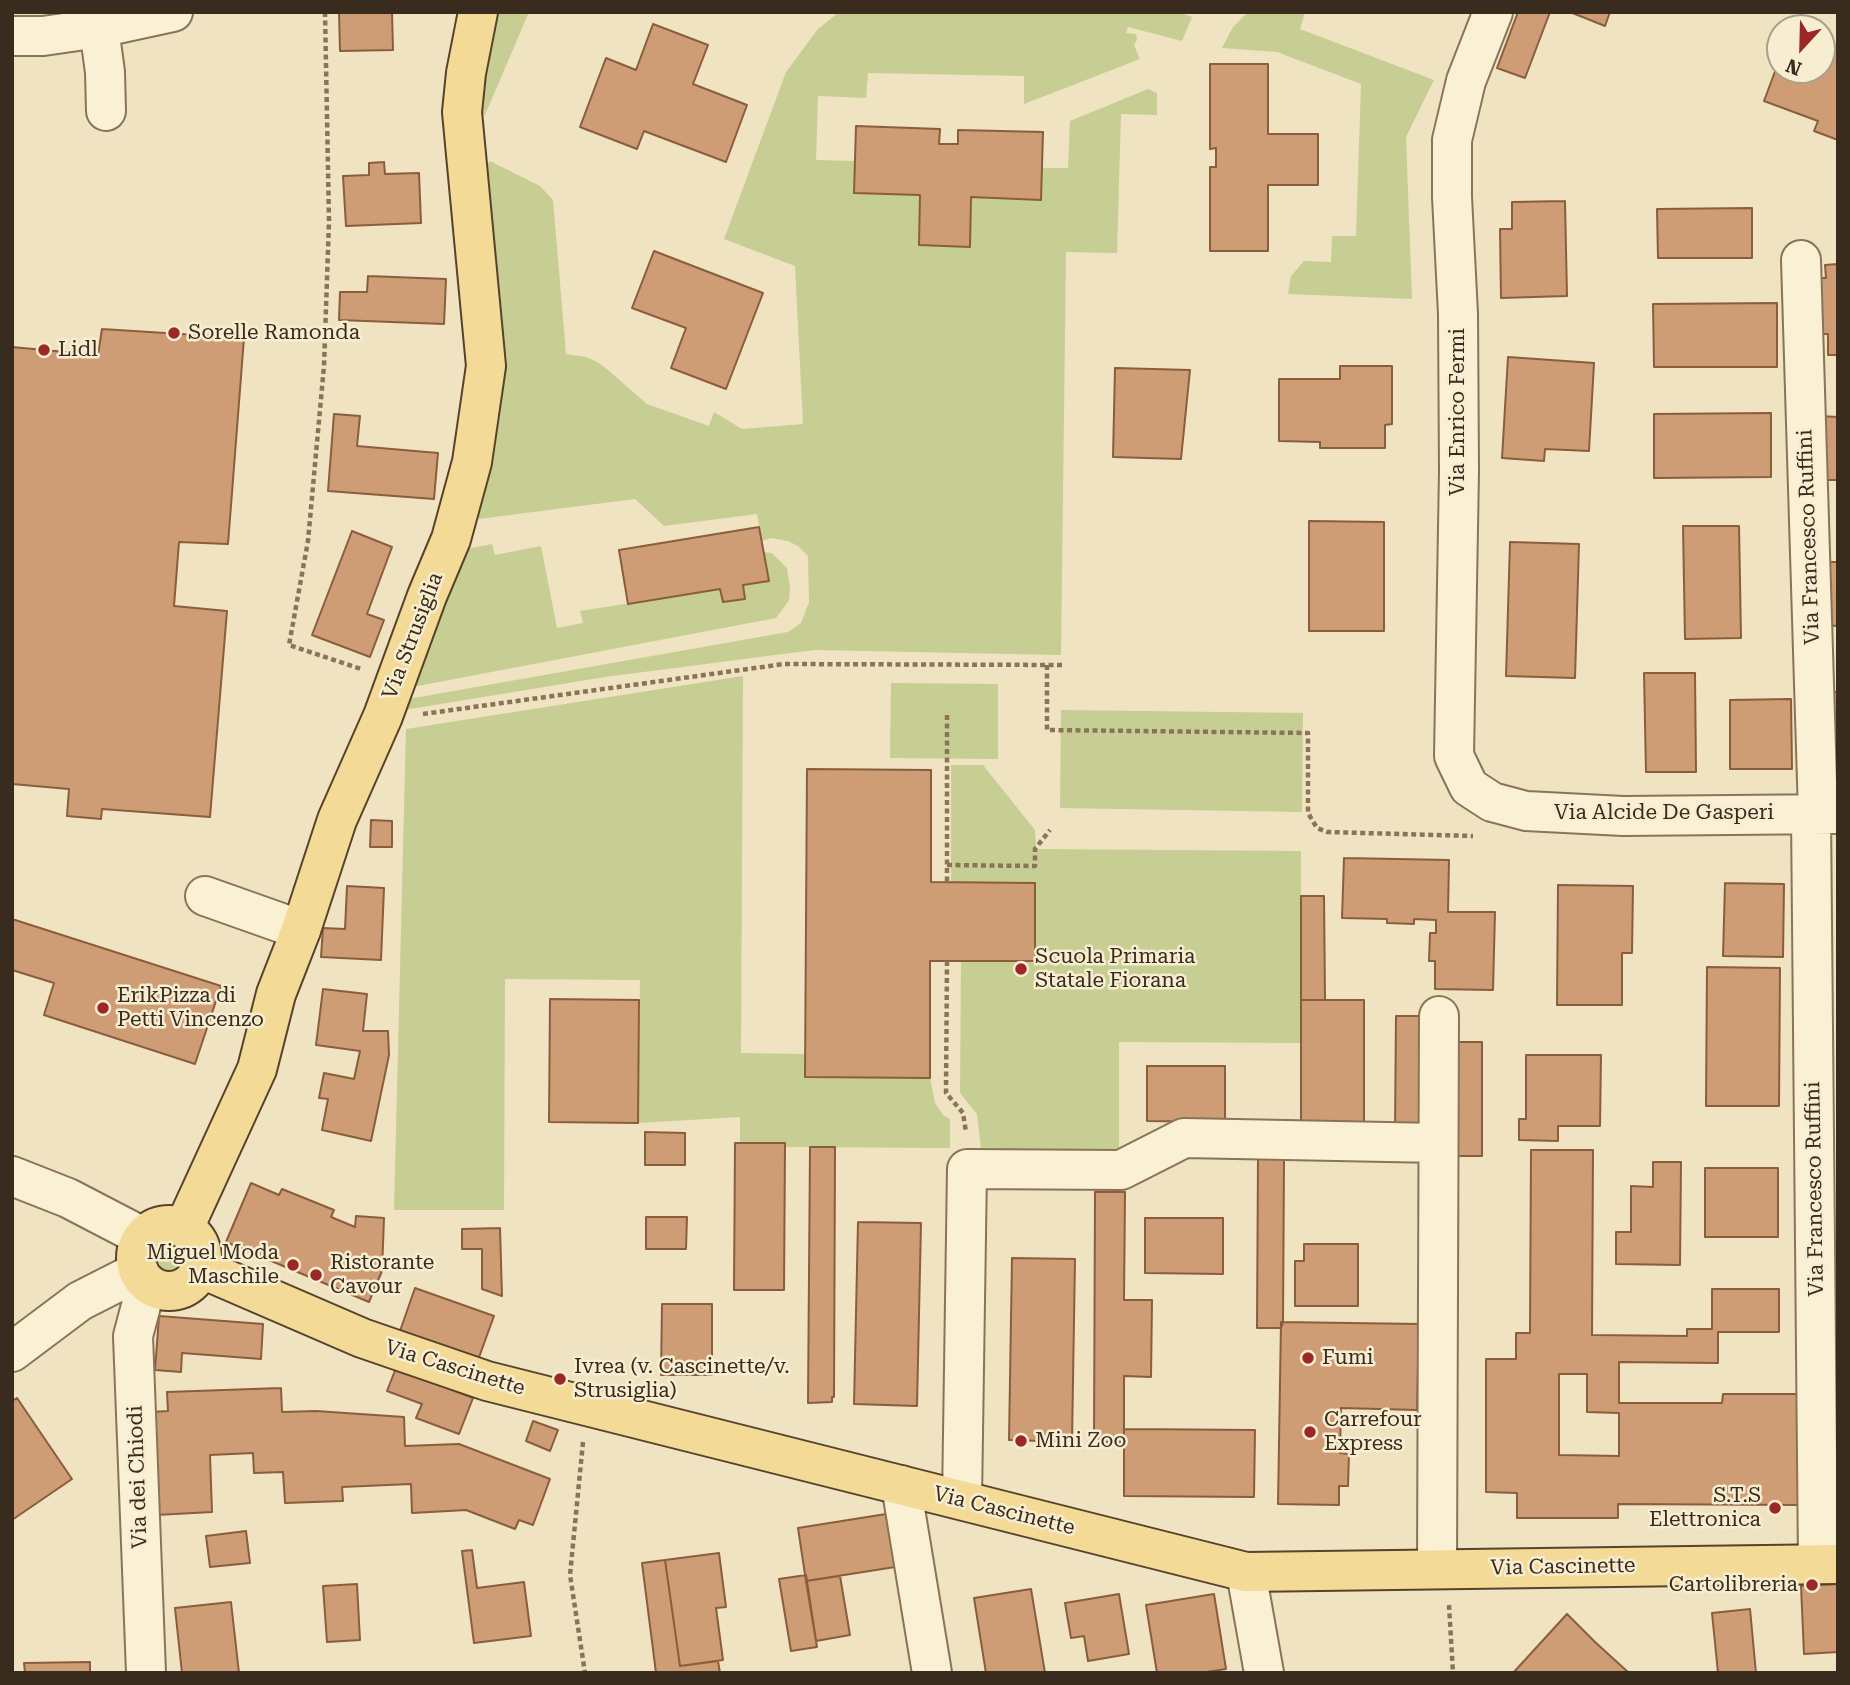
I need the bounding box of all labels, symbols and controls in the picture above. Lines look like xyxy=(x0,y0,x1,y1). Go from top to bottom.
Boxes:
north arrow xyxy=(1766,14,1836,84)
text: N xyxy=(1783,54,1805,80)
place label: Sorelle Ramonda xyxy=(188,320,360,346)
marker: Sorelle Ramonda xyxy=(166,325,182,341)
street label: Via Enrico Fermi xyxy=(1445,328,1471,496)
place label: Lidl xyxy=(58,337,98,363)
marker: Lidl xyxy=(36,342,52,358)
street label: Via Francesco Ruffini xyxy=(1793,429,1825,645)
street label: Via Strusiglia xyxy=(377,569,449,703)
street label: Via Alcide De Gasperi xyxy=(1554,800,1774,826)
place label: Scuola Primaria Statale Fiorana xyxy=(1035,944,1195,994)
marker: Scuola Primaria Statale Fiorana xyxy=(1013,961,1029,977)
place label: ErikPizza di Petti Vincenzo xyxy=(117,983,264,1033)
marker: ErikPizza di Petti Vincenzo xyxy=(95,1000,111,1016)
street label: Via Francesco Ruffini xyxy=(1801,1081,1829,1297)
place label: Miguel Moda Maschile xyxy=(147,1240,279,1290)
place label: Ristorante Cavour xyxy=(330,1250,434,1300)
marker: Miguel Moda Maschile xyxy=(285,1257,301,1273)
marker: Ristorante Cavour xyxy=(308,1267,324,1283)
street label: Via Cascinette xyxy=(382,1335,528,1401)
place label: Fumi xyxy=(1322,1345,1374,1371)
marker: Fumi xyxy=(1300,1350,1316,1366)
place label: Ivrea (v. Cascinette/v. Strusiglia) xyxy=(574,1354,790,1404)
marker: Ivrea (v. Cascinette/v. Strusiglia) xyxy=(552,1371,568,1387)
street label: Via dei Chiodi xyxy=(123,1405,153,1549)
place label: Carrefour Express xyxy=(1324,1407,1422,1457)
marker: Carrefour Express xyxy=(1302,1424,1318,1440)
place label: Mini Zoo xyxy=(1035,1428,1126,1454)
marker: Mini Zoo xyxy=(1013,1433,1029,1449)
street label: Via Cascinette xyxy=(931,1481,1077,1541)
place label: S.T.S Elettronica xyxy=(1649,1483,1761,1533)
marker: S.T.S Elettronica xyxy=(1767,1500,1783,1516)
street label: Via Cascinette xyxy=(1490,1553,1636,1581)
place label: Cartolibreria xyxy=(1669,1572,1798,1598)
marker: Cartolibreria xyxy=(1804,1577,1820,1593)

